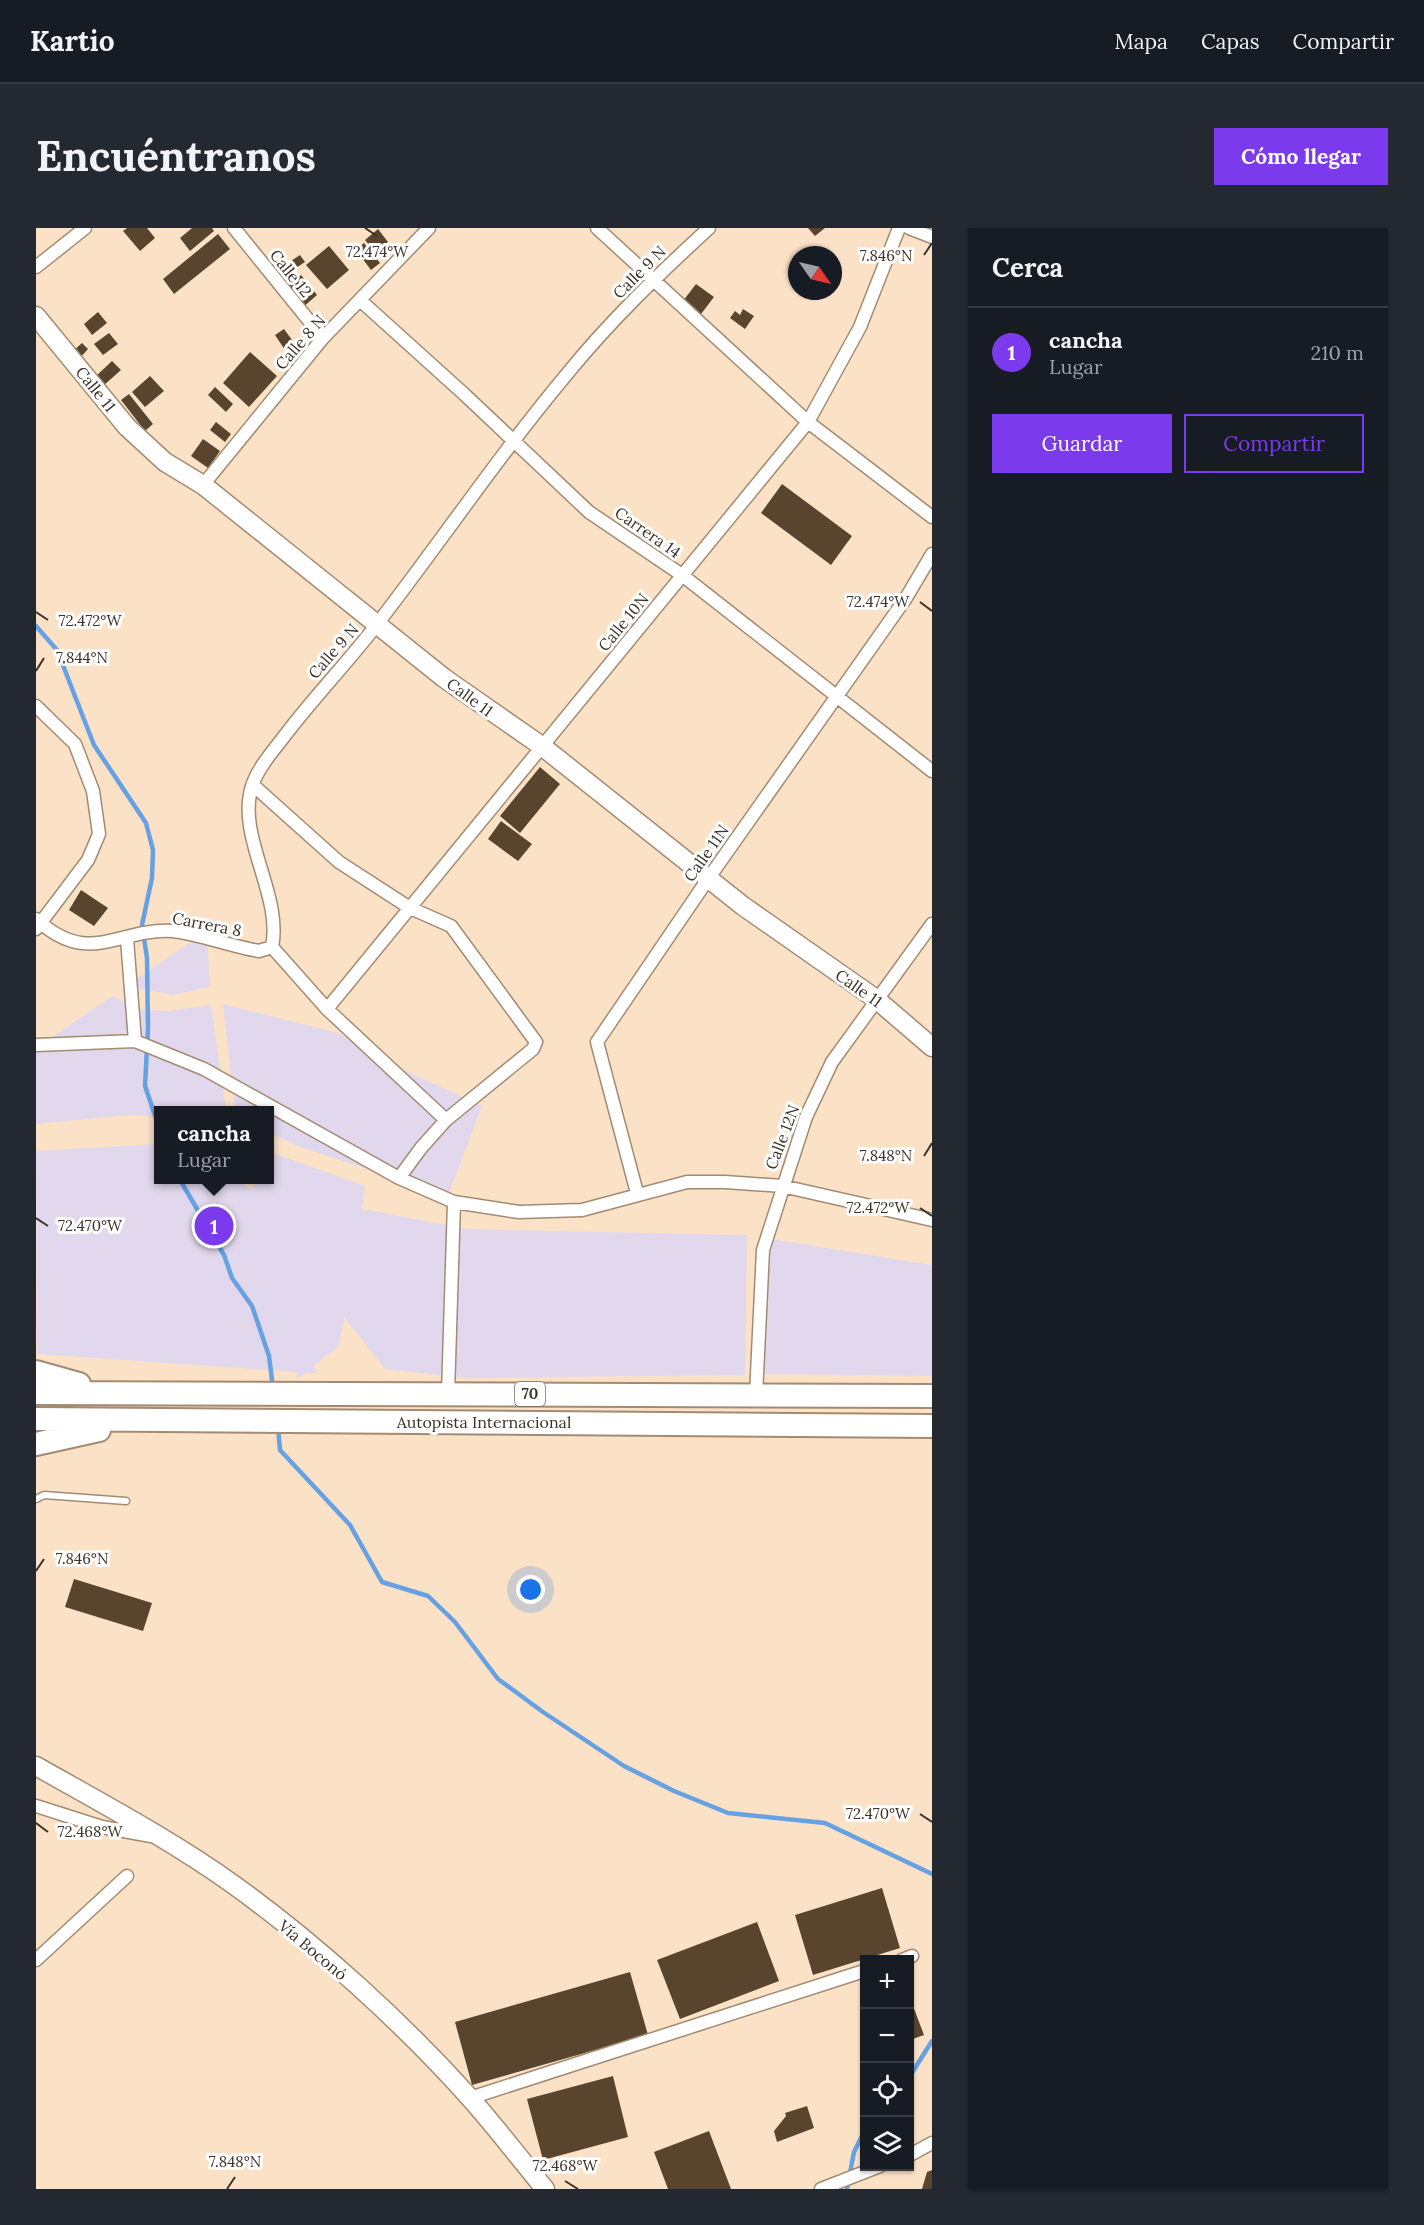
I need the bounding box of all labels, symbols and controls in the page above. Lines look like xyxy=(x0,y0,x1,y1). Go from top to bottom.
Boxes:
text: Kartio xyxy=(30,23,114,59)
text: Mapa xyxy=(1114,28,1168,55)
text: Capas xyxy=(1201,28,1260,55)
text: Compartir xyxy=(1293,28,1394,55)
button: Cómo llegar xyxy=(1214,128,1388,185)
text: Encuéntranos xyxy=(36,129,316,183)
street label: Calle 9 N xyxy=(608,241,670,303)
text: 72.474°W xyxy=(346,242,409,261)
street label: Calle 12 xyxy=(266,245,316,301)
north arrow xyxy=(788,246,842,300)
text: 7.846°N xyxy=(860,246,912,265)
text: Cerca xyxy=(992,251,1063,284)
street label: Calle 8 N xyxy=(271,310,329,374)
text: cancha xyxy=(1049,326,1123,354)
text: 1 xyxy=(1007,340,1016,365)
text: 210 m xyxy=(1310,340,1364,365)
text: Lugar xyxy=(1049,354,1103,379)
street label: Calle 11 xyxy=(72,362,120,416)
button: Guardar xyxy=(992,414,1172,473)
button: Compartir xyxy=(1184,414,1364,473)
street label: Carrera 14 xyxy=(611,502,685,562)
street label: Calle 10N xyxy=(594,589,652,655)
text: 72.474°W xyxy=(847,592,910,611)
text: 72.472°W xyxy=(59,611,122,630)
street label: Calle 9 N xyxy=(304,619,362,683)
text: 7.844°N xyxy=(56,648,108,667)
street label: Calle 11 xyxy=(443,673,497,721)
street label: Calle 11N xyxy=(679,821,733,885)
street label: Carrera 8 xyxy=(171,907,243,941)
street label: Calle 11 xyxy=(832,965,886,1011)
street label: Calle 12N xyxy=(761,1102,803,1172)
popup xyxy=(154,1106,274,1184)
text: cancha xyxy=(177,1119,251,1147)
text: 7.848°N xyxy=(860,1146,912,1165)
text: Lugar xyxy=(177,1147,231,1172)
text: 72.472°W xyxy=(847,1198,910,1217)
pin: 1 xyxy=(194,1204,234,1248)
text: 72.470°W xyxy=(58,1216,123,1235)
road number: 70 xyxy=(515,1382,545,1406)
street label: Autopista Internacional xyxy=(396,1412,571,1432)
text: 7.846°N xyxy=(56,1549,108,1568)
your location xyxy=(516,1575,545,1604)
text: 72.470°W xyxy=(846,1804,911,1823)
text: 72.468°W xyxy=(58,1822,124,1841)
street label: Vía Boconó xyxy=(274,1915,351,1984)
map controls xyxy=(860,1955,914,2171)
button: + xyxy=(860,1955,914,2009)
button: − xyxy=(860,2009,914,2063)
button: locate xyxy=(860,2063,914,2117)
button: layers xyxy=(860,2117,914,2171)
text: 7.848°N xyxy=(209,2152,261,2171)
text: 72.468°W xyxy=(533,2156,599,2175)

